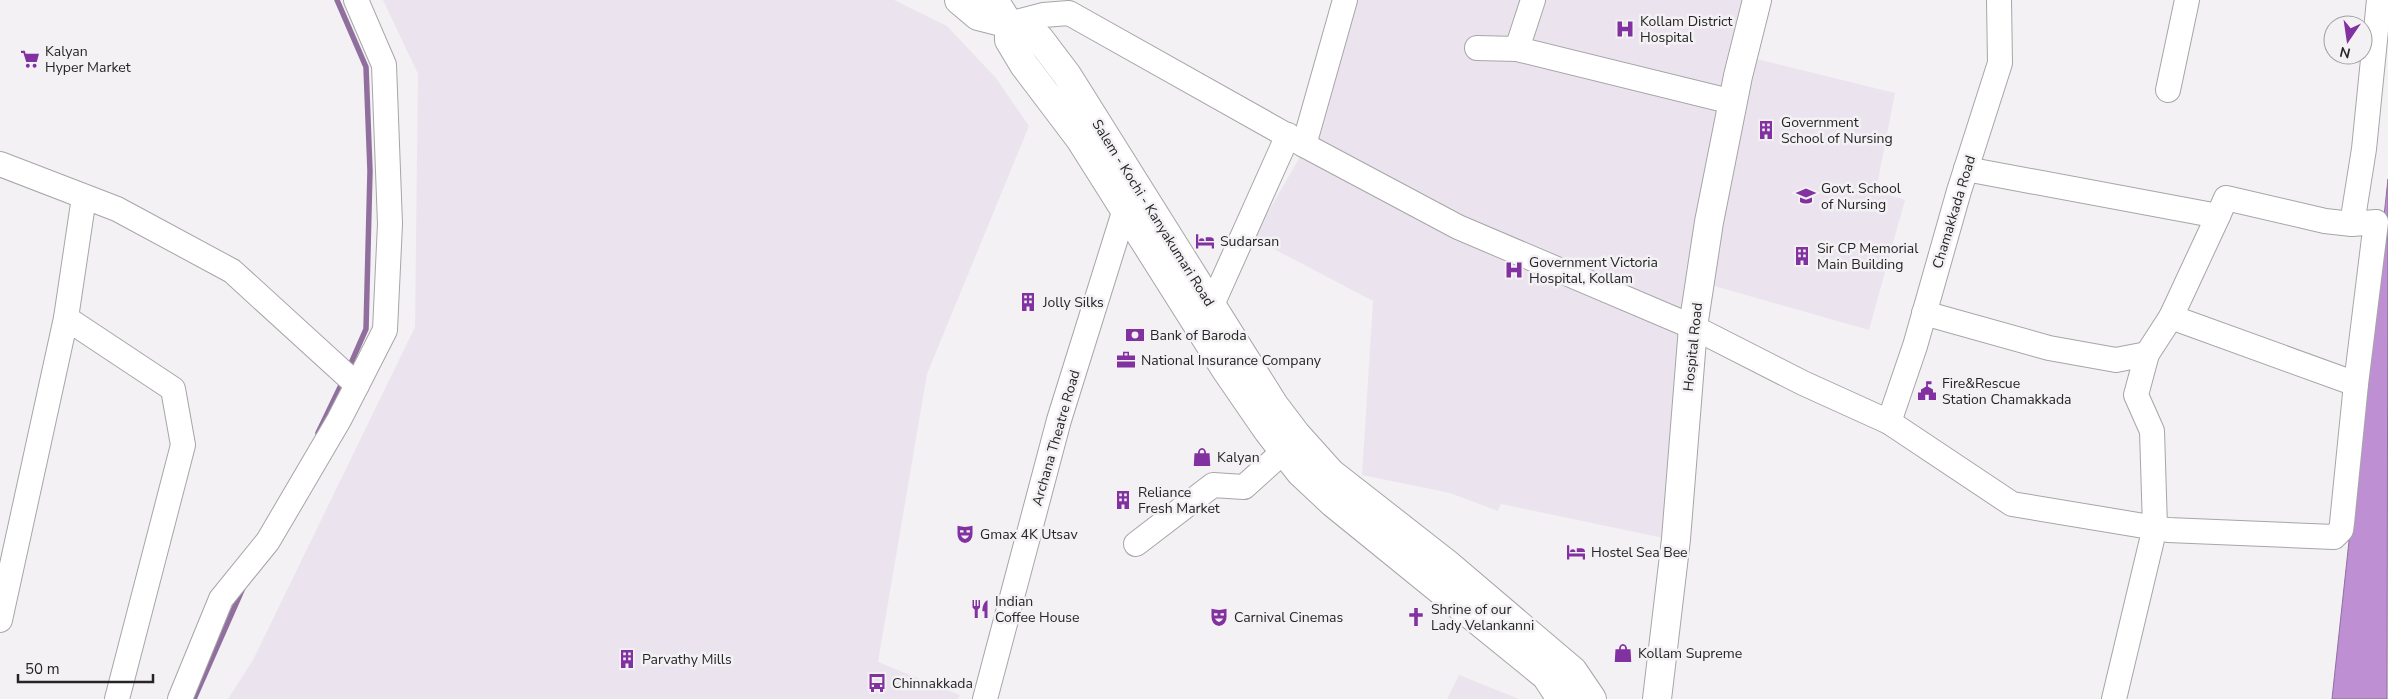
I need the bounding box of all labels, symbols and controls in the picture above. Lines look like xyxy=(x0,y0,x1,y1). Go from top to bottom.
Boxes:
place label: Kollam District Hospital xyxy=(1640,12,1733,47)
north arrow xyxy=(2323,15,2373,65)
hospital icon: Kollam District Hospital xyxy=(1614,18,1636,40)
place label: Kalyan Hyper Market xyxy=(45,42,131,77)
text: N xyxy=(2338,42,2352,63)
supermarket icon: Kalyan Hyper Market xyxy=(19,48,41,70)
place label: Government School of Nursing xyxy=(1781,113,1893,148)
street label: Salem - Kochi - Kanyakumari Road xyxy=(1087,116,1219,310)
building icon: Government School of Nursing xyxy=(1755,119,1777,141)
street label: Chamakkada Road xyxy=(1928,153,1980,271)
place label: Govt. School of Nursing xyxy=(1821,179,1902,214)
school or university icon: Govt. School of Nursing xyxy=(1795,185,1817,207)
hotel icon: Sudarsan xyxy=(1194,230,1216,252)
place label: Sudarsan xyxy=(1220,232,1279,251)
place label: Sir CP Memorial Main Building xyxy=(1817,239,1919,274)
building icon: Sir CP Memorial Main Building xyxy=(1791,245,1813,267)
place label: Government Victoria Hospital, Kollam xyxy=(1529,253,1658,288)
hospital icon: Government Victoria Hospital, Kollam xyxy=(1503,259,1525,281)
building icon: Jolly Silks xyxy=(1017,291,1039,313)
place label: Jolly Silks xyxy=(1042,293,1104,312)
street label: Hospital Road xyxy=(1679,302,1707,392)
bank icon: Bank of Baroda xyxy=(1124,324,1146,346)
place label: Bank of Baroda xyxy=(1150,326,1247,345)
office icon: National Insurance Company xyxy=(1115,349,1137,371)
place label: National Insurance Company xyxy=(1141,351,1322,370)
street label: Archana Theatre Road xyxy=(1027,368,1085,508)
place label: Fire&Rescue Station Chamakkada xyxy=(1942,374,2072,409)
public building icon: Fire&Rescue Station Chamakkada xyxy=(1916,380,1938,402)
shop icon: Kalyan xyxy=(1191,446,1213,468)
place label: Kalyan xyxy=(1217,448,1260,467)
place label: Reliance Fresh Market xyxy=(1138,483,1220,518)
building icon: Reliance Fresh Market xyxy=(1112,489,1134,511)
theatre icon: Gmax 4K Utsav xyxy=(954,523,976,545)
place label: Gmax 4K Utsav xyxy=(980,525,1078,544)
hotel icon: Hostel Sea Bee xyxy=(1565,541,1587,563)
place label: Hostel Sea Bee xyxy=(1591,543,1688,562)
place label: Indian Coffee House xyxy=(995,592,1080,627)
restaurant icon: Indian Coffee House xyxy=(969,598,991,620)
place label: Shrine of our Lady Velankanni xyxy=(1431,600,1534,635)
theatre icon: Carnival Cinemas xyxy=(1208,606,1230,628)
church icon: Shrine of our Lady Velankanni xyxy=(1405,606,1427,628)
place label: Carnival Cinemas xyxy=(1234,608,1344,627)
shop icon: Kollam Supreme xyxy=(1612,642,1634,664)
place label: Kollam Supreme xyxy=(1638,644,1742,663)
building icon: Parvathy Mills xyxy=(616,648,638,670)
place label: Parvathy Mills xyxy=(642,650,732,669)
scale bar xyxy=(18,652,152,684)
text: 50 m xyxy=(25,659,60,679)
bus stop icon: Chinnakkada xyxy=(866,672,888,694)
place label: Chinnakkada xyxy=(892,674,973,693)

